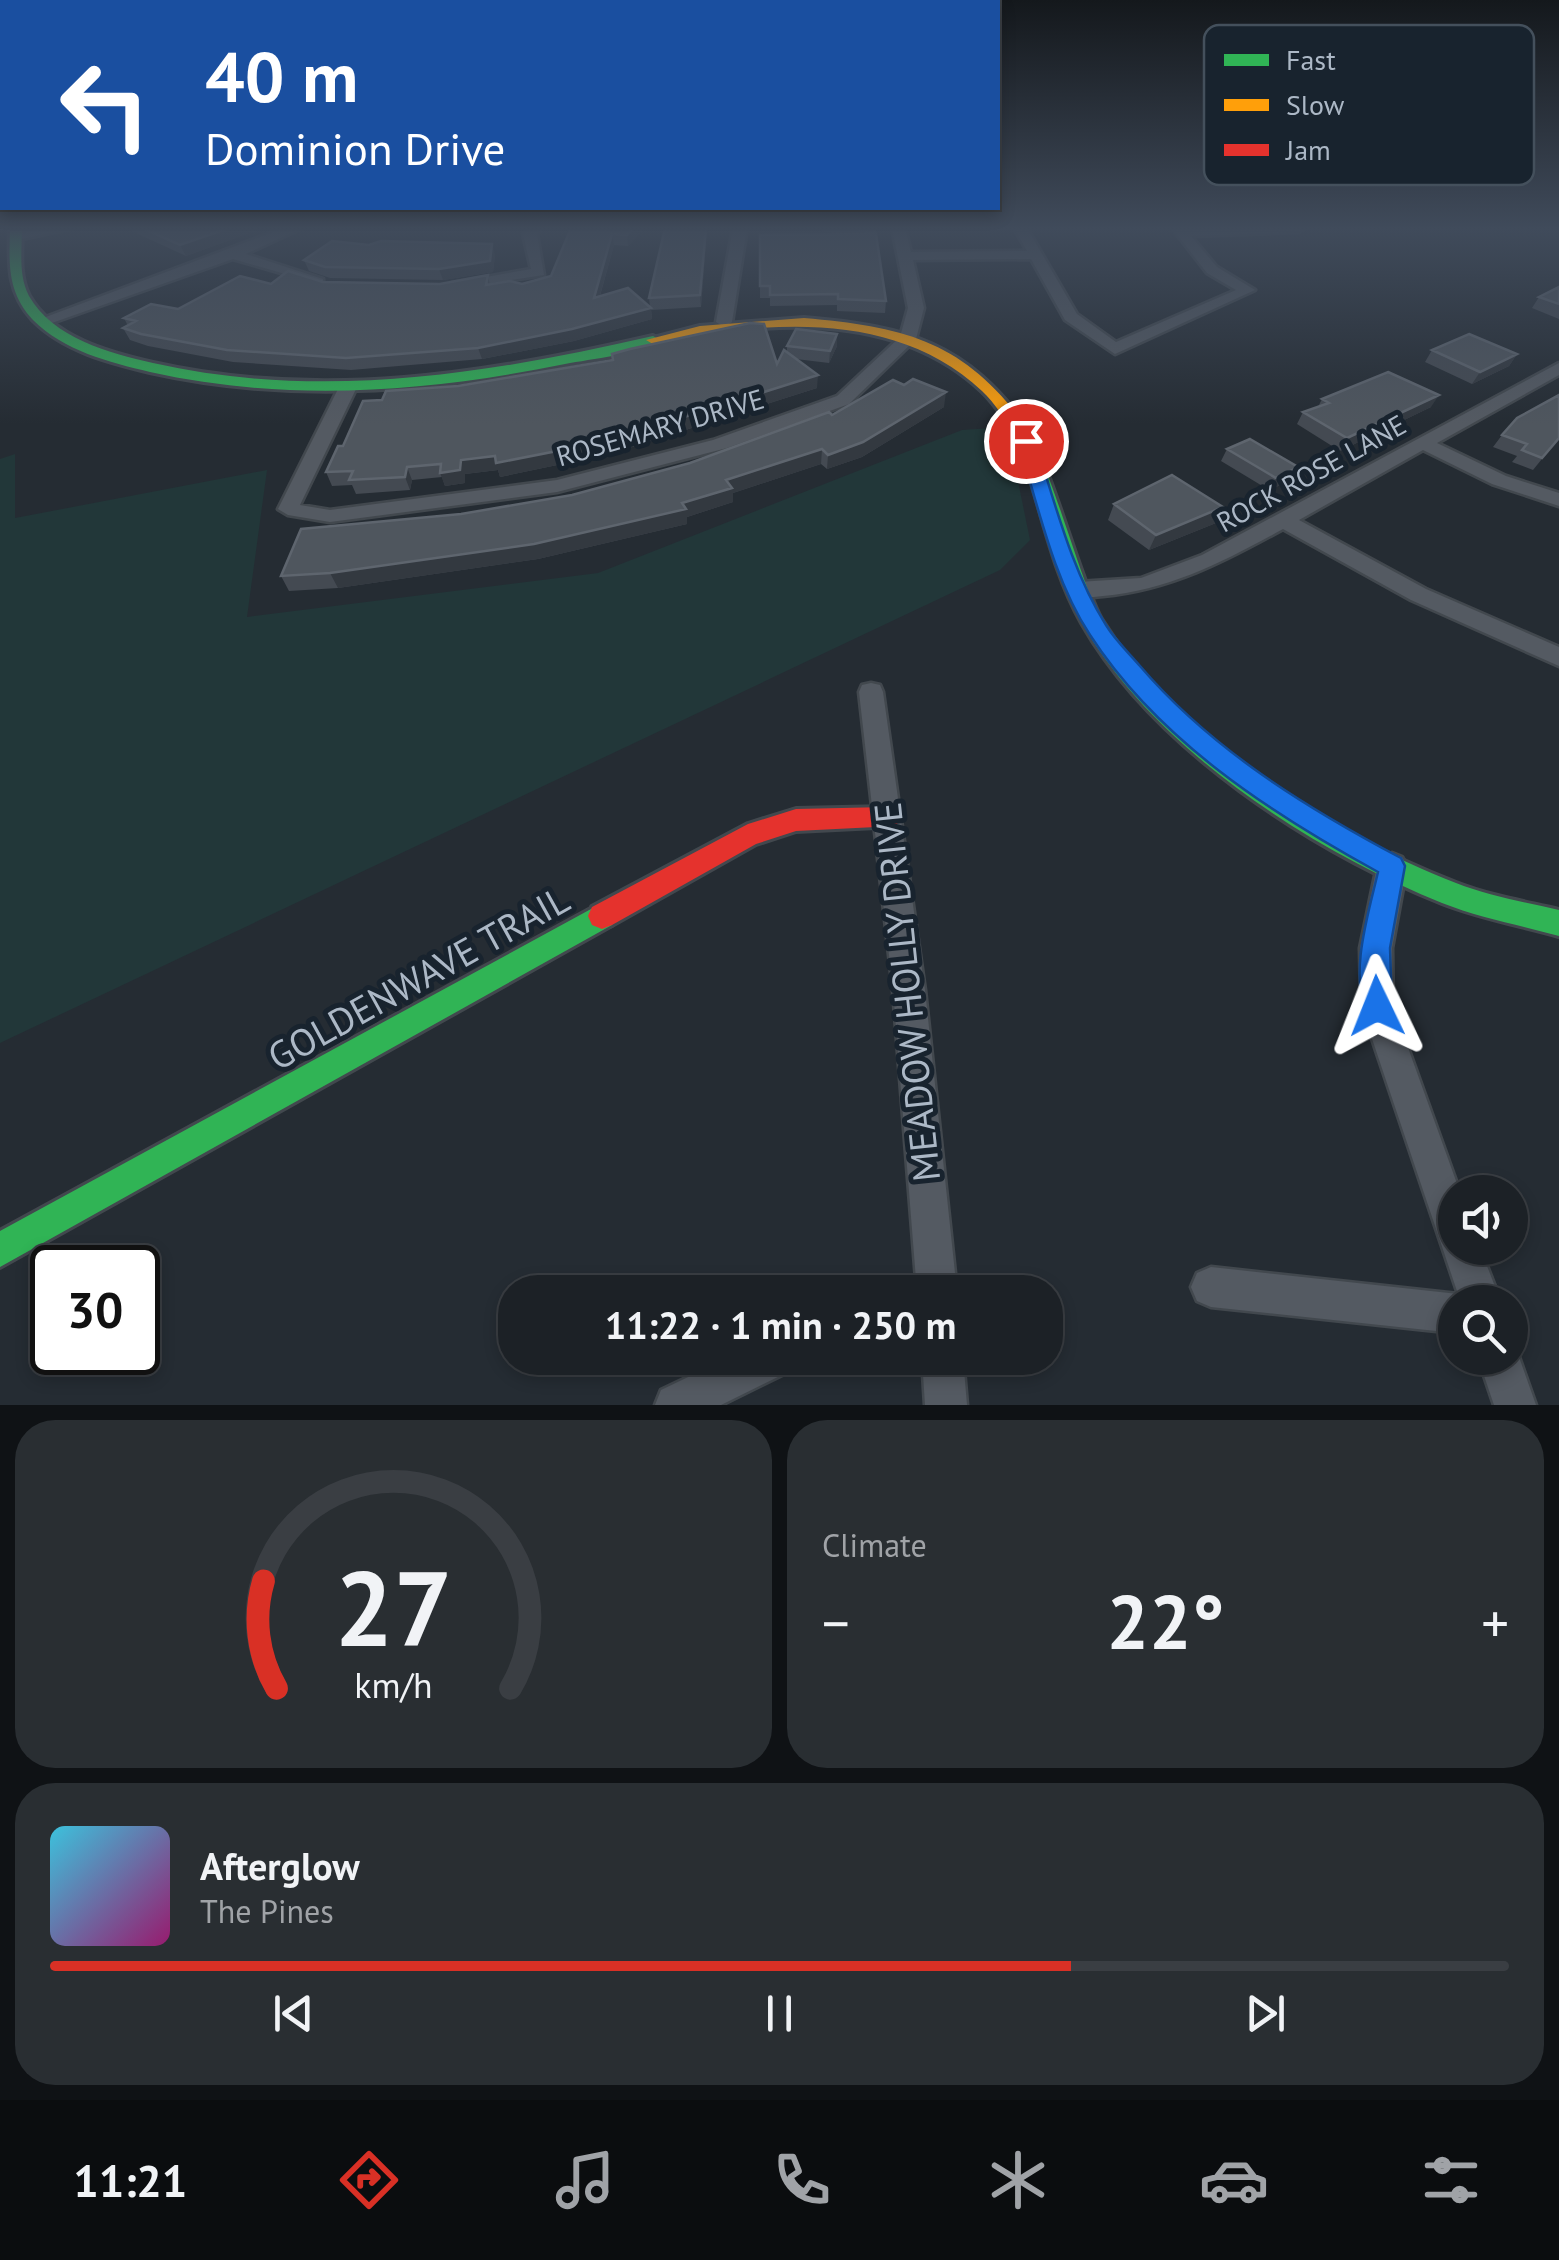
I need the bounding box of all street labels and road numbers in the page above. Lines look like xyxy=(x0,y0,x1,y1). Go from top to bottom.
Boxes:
street label: ROSEMARY DRIVE xyxy=(552,380,768,474)
street label: ROCK ROSE LANE xyxy=(1210,406,1412,540)
street label: MEADOW HOLLY DRIVE xyxy=(862,800,950,1184)
street label: GOLDENWAVE TRAIL xyxy=(259,874,577,1080)

